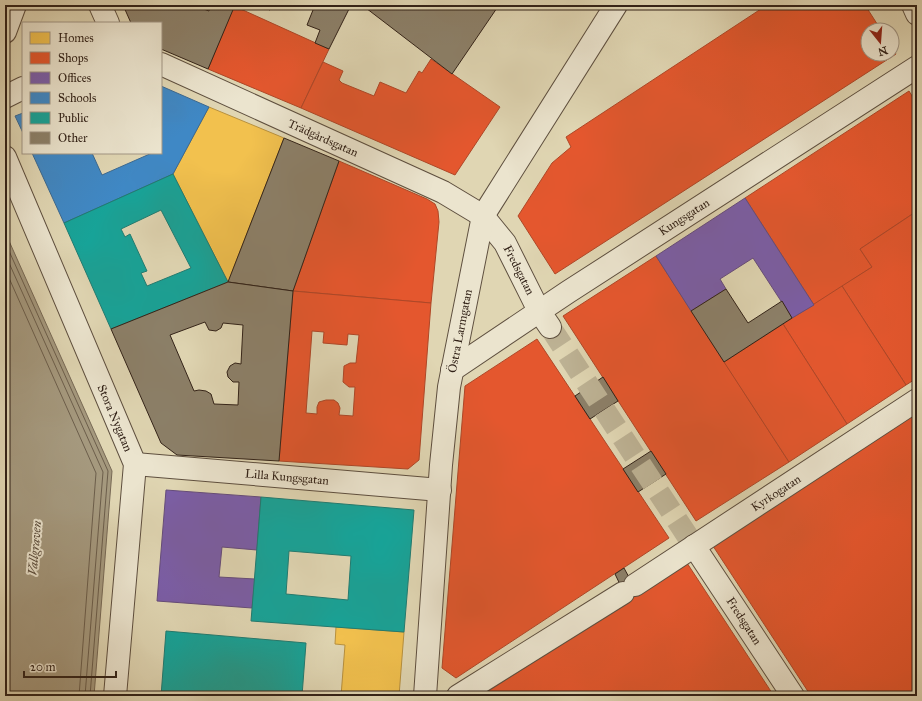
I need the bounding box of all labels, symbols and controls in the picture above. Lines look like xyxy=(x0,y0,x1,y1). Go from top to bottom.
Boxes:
legend xyxy=(22,22,162,154)
north arrow xyxy=(860,22,900,62)
text: Homes xyxy=(58,31,94,45)
text: N xyxy=(876,44,889,59)
text: Shops xyxy=(58,51,88,65)
text: Offices xyxy=(58,71,91,85)
text: Schools xyxy=(58,91,96,105)
text: Public xyxy=(58,111,89,125)
street label: Trädgårdsgatan xyxy=(285,116,361,161)
text: Other xyxy=(58,131,88,145)
street label: Kungsgatan xyxy=(656,195,713,239)
street label: Fredsgatan xyxy=(500,243,538,298)
street label: Östra Larmgatan xyxy=(444,287,476,374)
street label: Stora Nygatan xyxy=(94,382,136,454)
street label: Lilla Kungsgatan xyxy=(244,466,330,489)
street label: Kyrkogatan xyxy=(749,472,804,515)
water label: Vallgraven xyxy=(25,520,45,576)
street label: Fredsgatan xyxy=(723,595,765,648)
scale bar xyxy=(24,653,116,679)
text: 20 m xyxy=(30,660,56,674)

